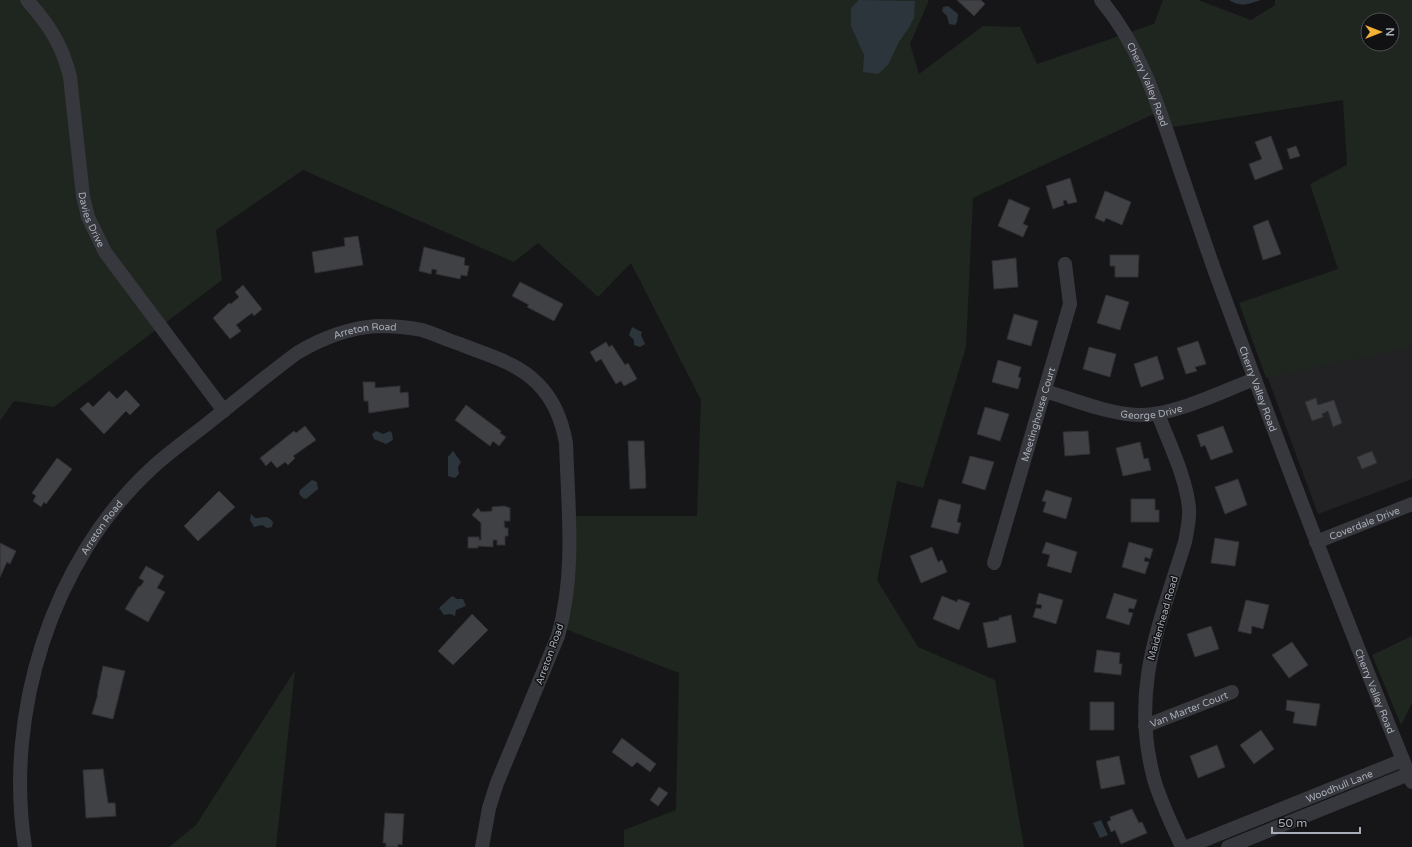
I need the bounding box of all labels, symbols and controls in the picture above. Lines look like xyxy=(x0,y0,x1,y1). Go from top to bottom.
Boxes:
north arrow xyxy=(1360,12,1400,52)
text: N xyxy=(1383,28,1396,36)
street label: Cherry Valley Road xyxy=(1124,41,1170,128)
street label: Davies Drive xyxy=(76,191,107,250)
street label: Arreton Road xyxy=(332,321,397,342)
street label: Cherry Valley Road xyxy=(1236,345,1279,433)
street label: Meetinghouse Court xyxy=(1019,366,1058,463)
street label: George Drive xyxy=(1120,402,1184,422)
street label: Arreton Road xyxy=(79,498,126,557)
street label: Coverdale Drive xyxy=(1328,504,1402,543)
street label: Maidenhead Road xyxy=(1145,575,1181,662)
street label: Arreton Road xyxy=(533,622,567,687)
street label: Cherry Valley Road xyxy=(1352,647,1397,735)
street label: Van Marter Court xyxy=(1149,689,1230,730)
street label: Woodhull Lane xyxy=(1304,768,1375,806)
scale bar xyxy=(1272,809,1360,835)
text: 50 m xyxy=(1278,816,1307,830)

